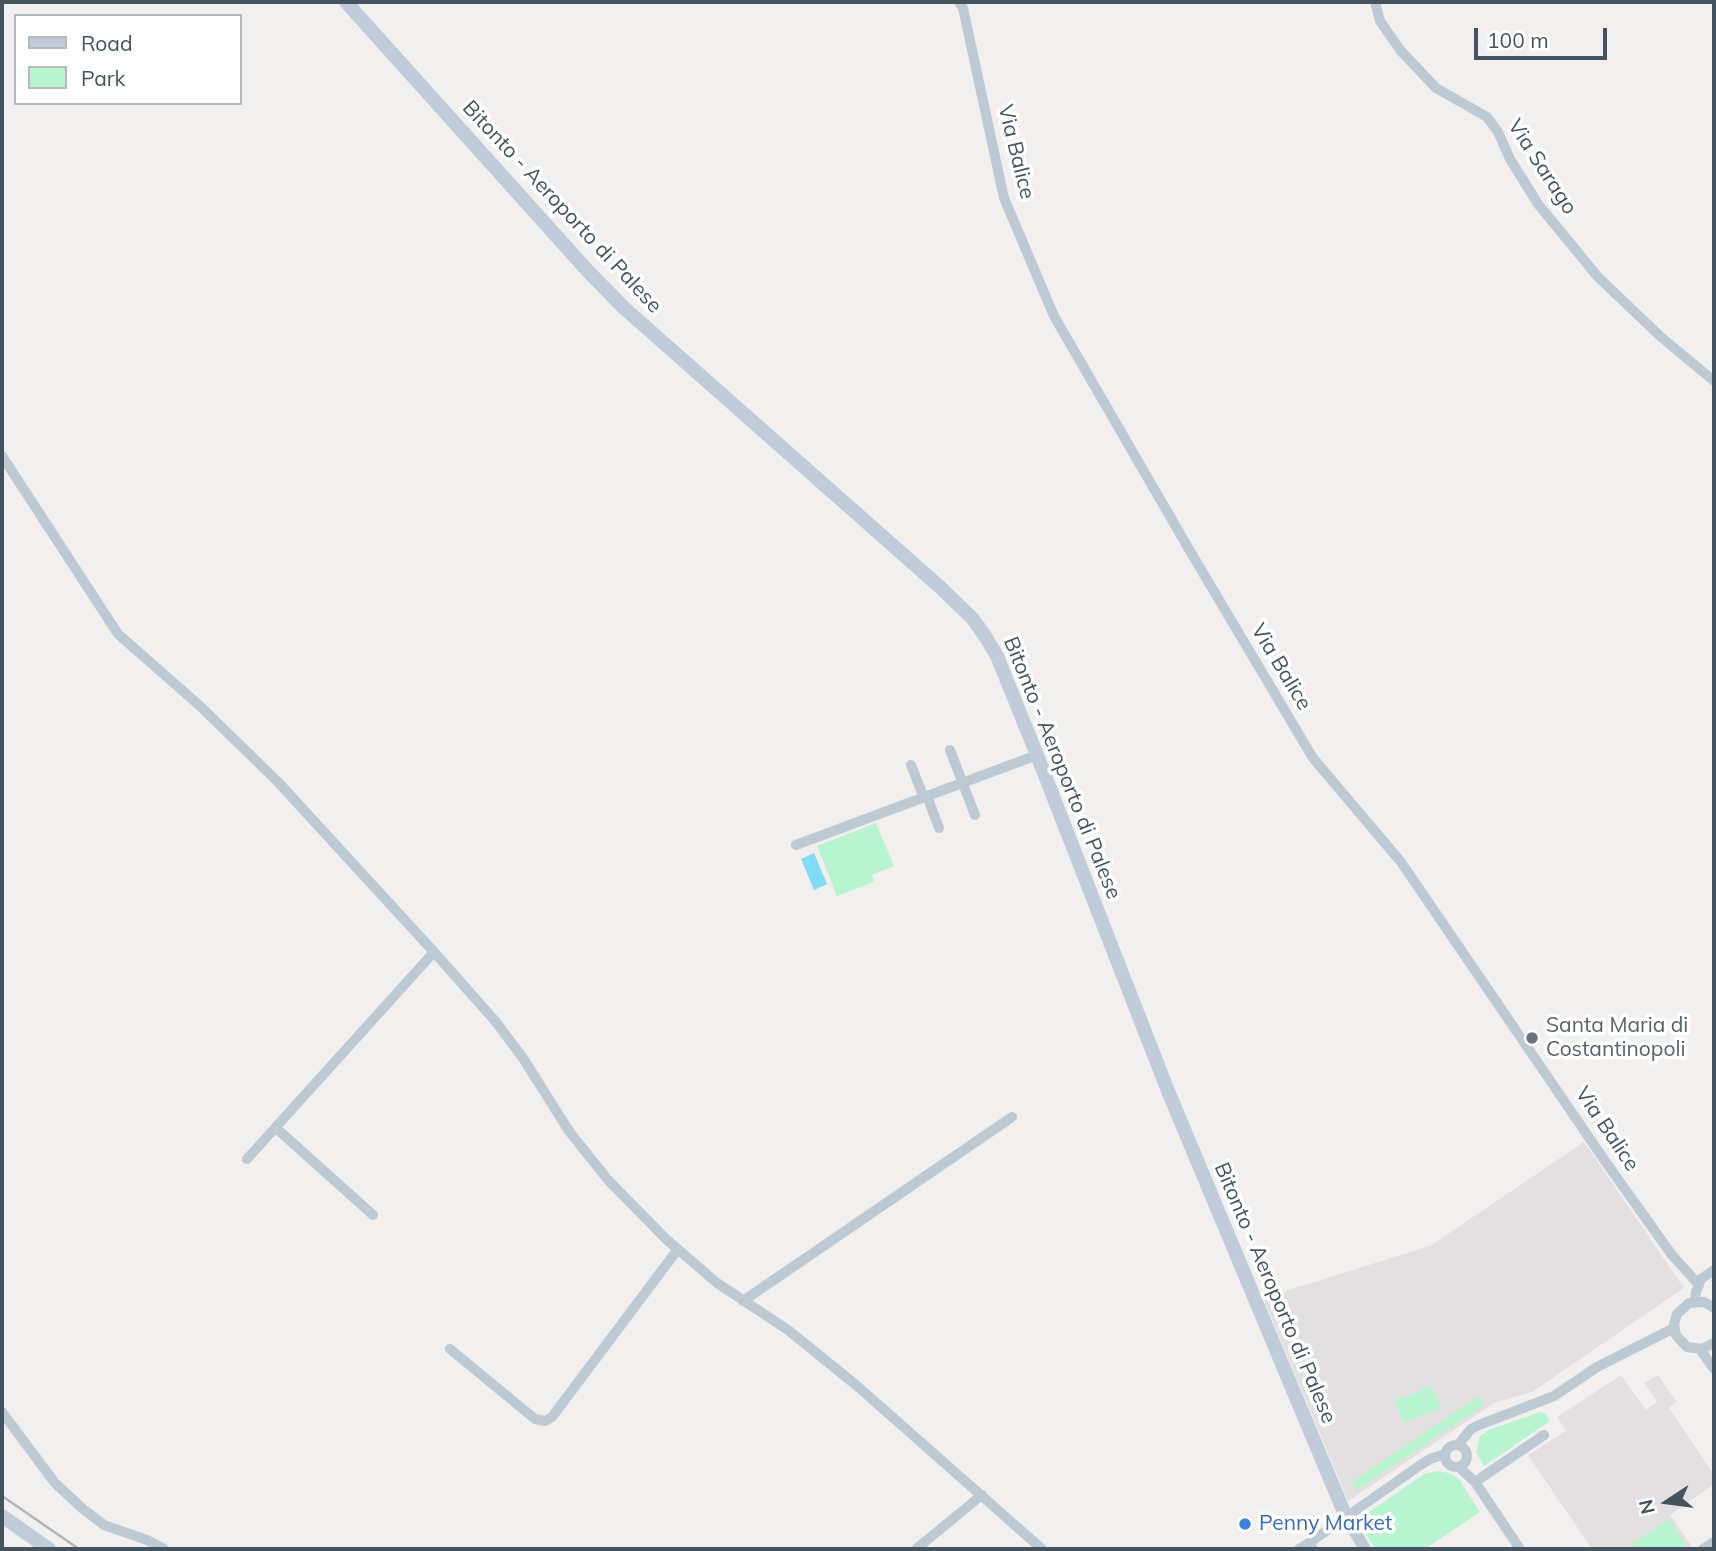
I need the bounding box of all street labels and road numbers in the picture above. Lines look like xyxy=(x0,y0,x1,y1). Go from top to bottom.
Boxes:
street label: Bitonto - Aeroporto di Palese xyxy=(457,96,667,318)
street label: Via Balice xyxy=(992,102,1040,202)
street label: Via Sarago xyxy=(1502,115,1582,219)
street label: Via Balice xyxy=(1245,619,1317,715)
street label: Bitonto - Aeroporto di Palese xyxy=(998,633,1126,903)
street label: Via Balice xyxy=(1570,1082,1644,1176)
street label: Bitonto - Aeroporto di Palese xyxy=(1209,1159,1341,1427)

